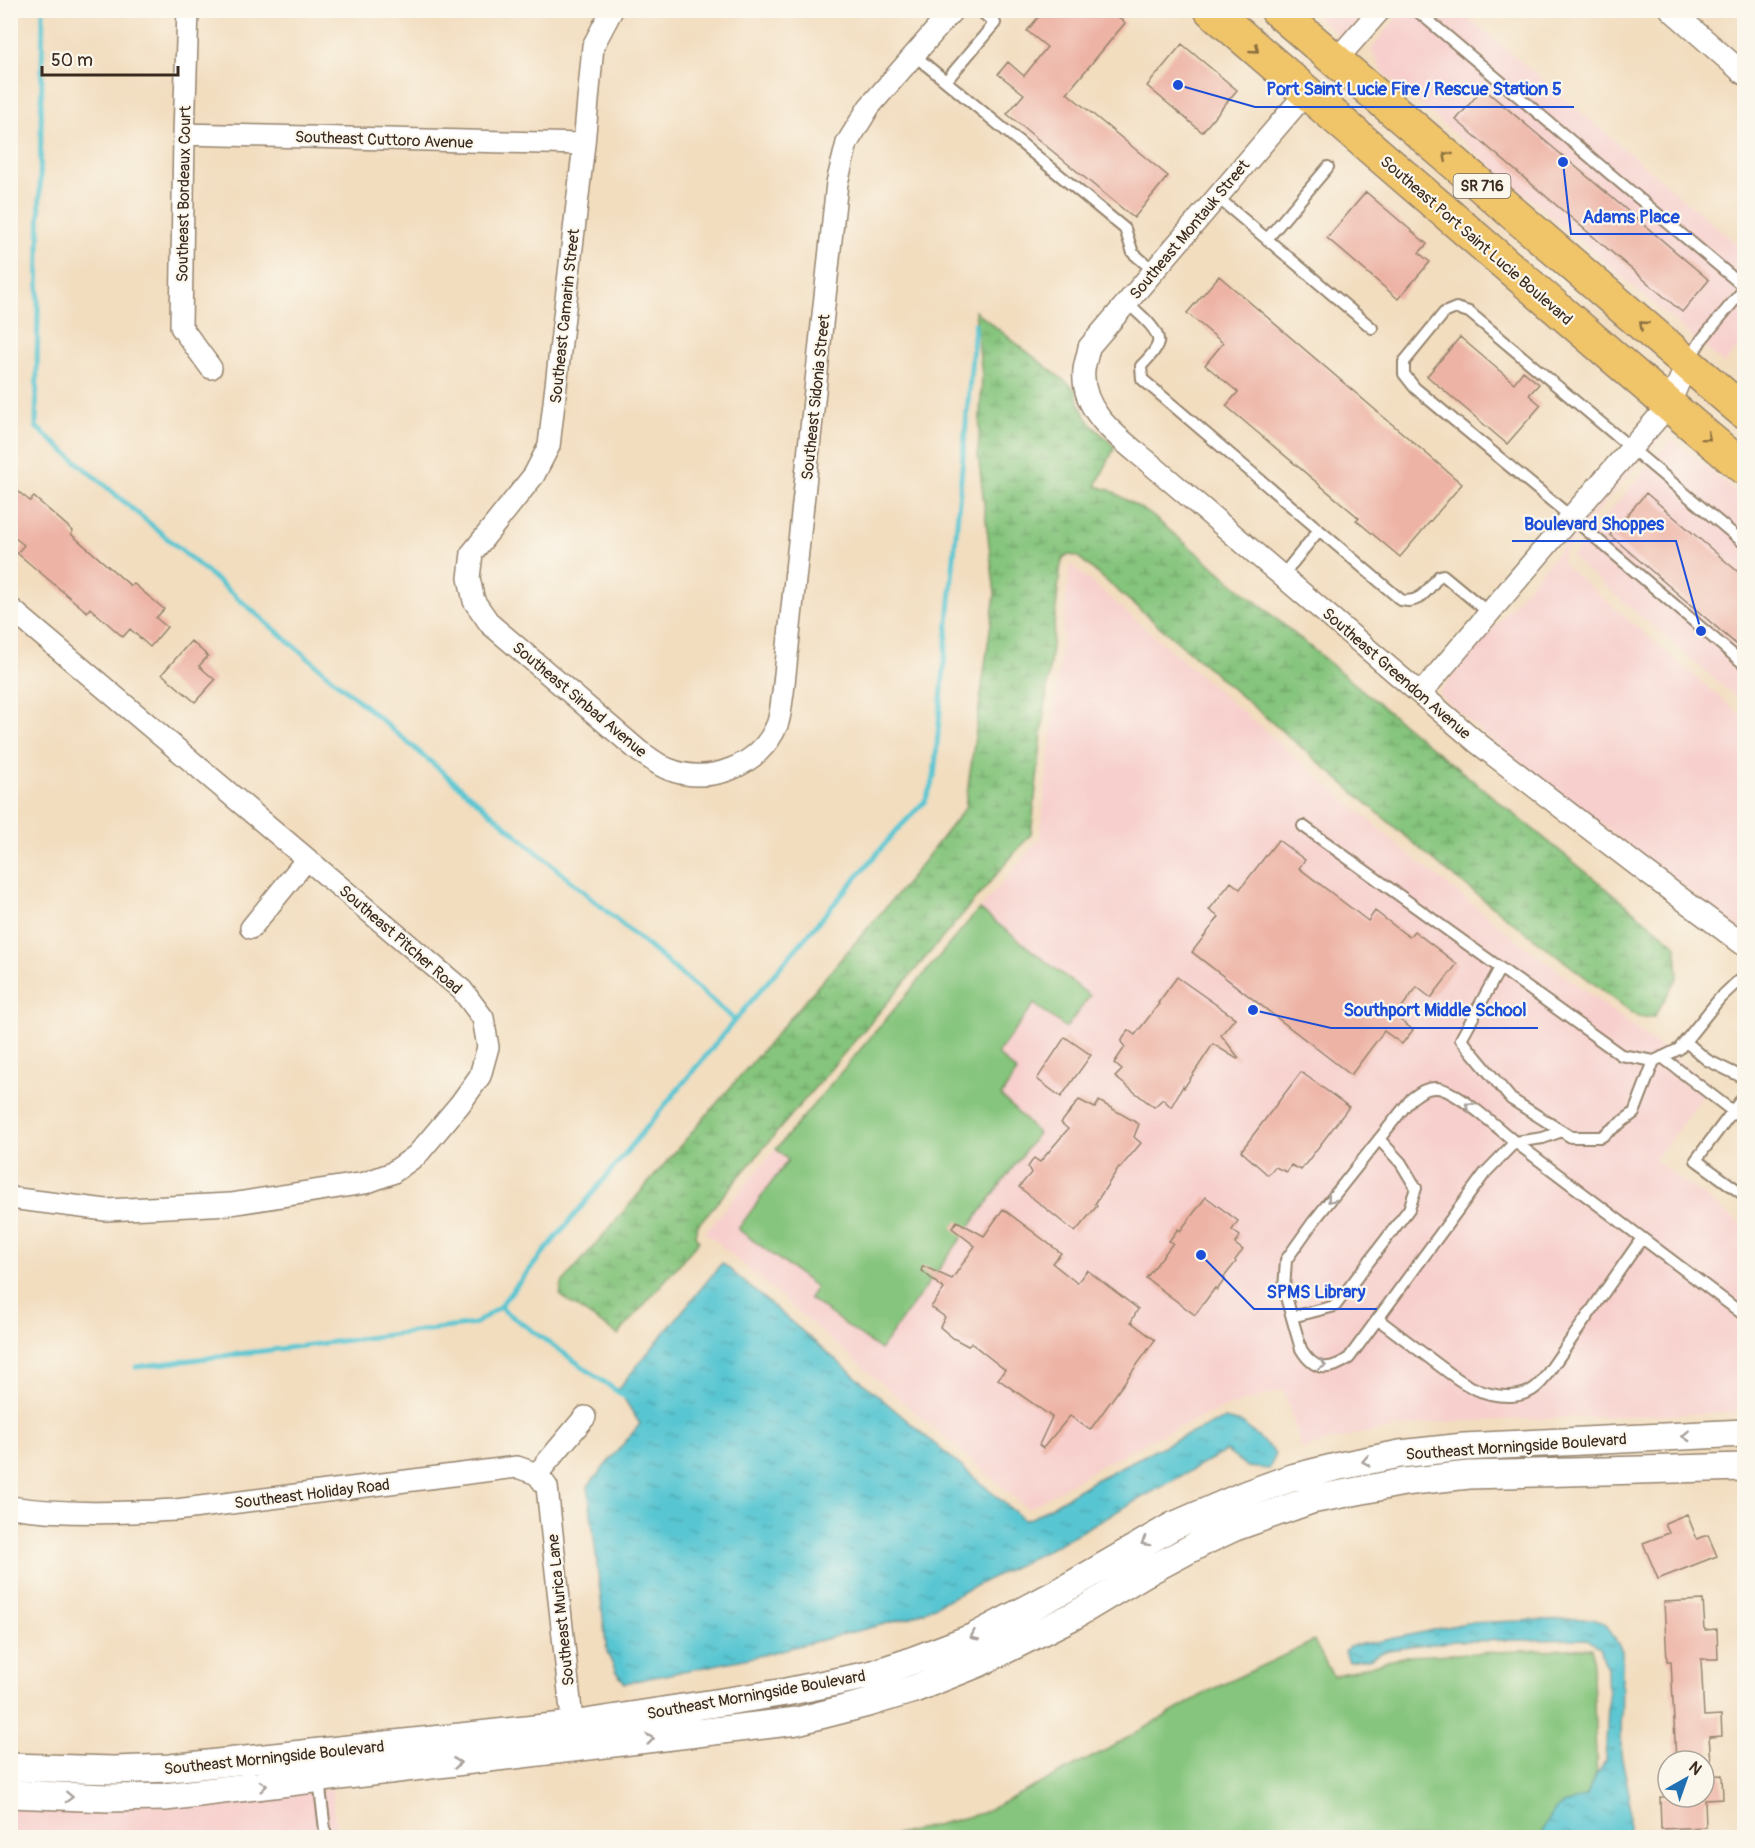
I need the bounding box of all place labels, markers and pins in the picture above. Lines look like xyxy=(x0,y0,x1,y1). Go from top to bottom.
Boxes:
callout: Port Saint Lucie Fire / Rescue Station 5 xyxy=(1255,71,1574,107)
callout: Adams Place xyxy=(1571,198,1692,234)
callout: Boulevard Shoppes xyxy=(1512,505,1676,541)
callout: Southport Middle School xyxy=(1331,992,1538,1028)
callout: SPMS Library xyxy=(1254,1273,1377,1309)

